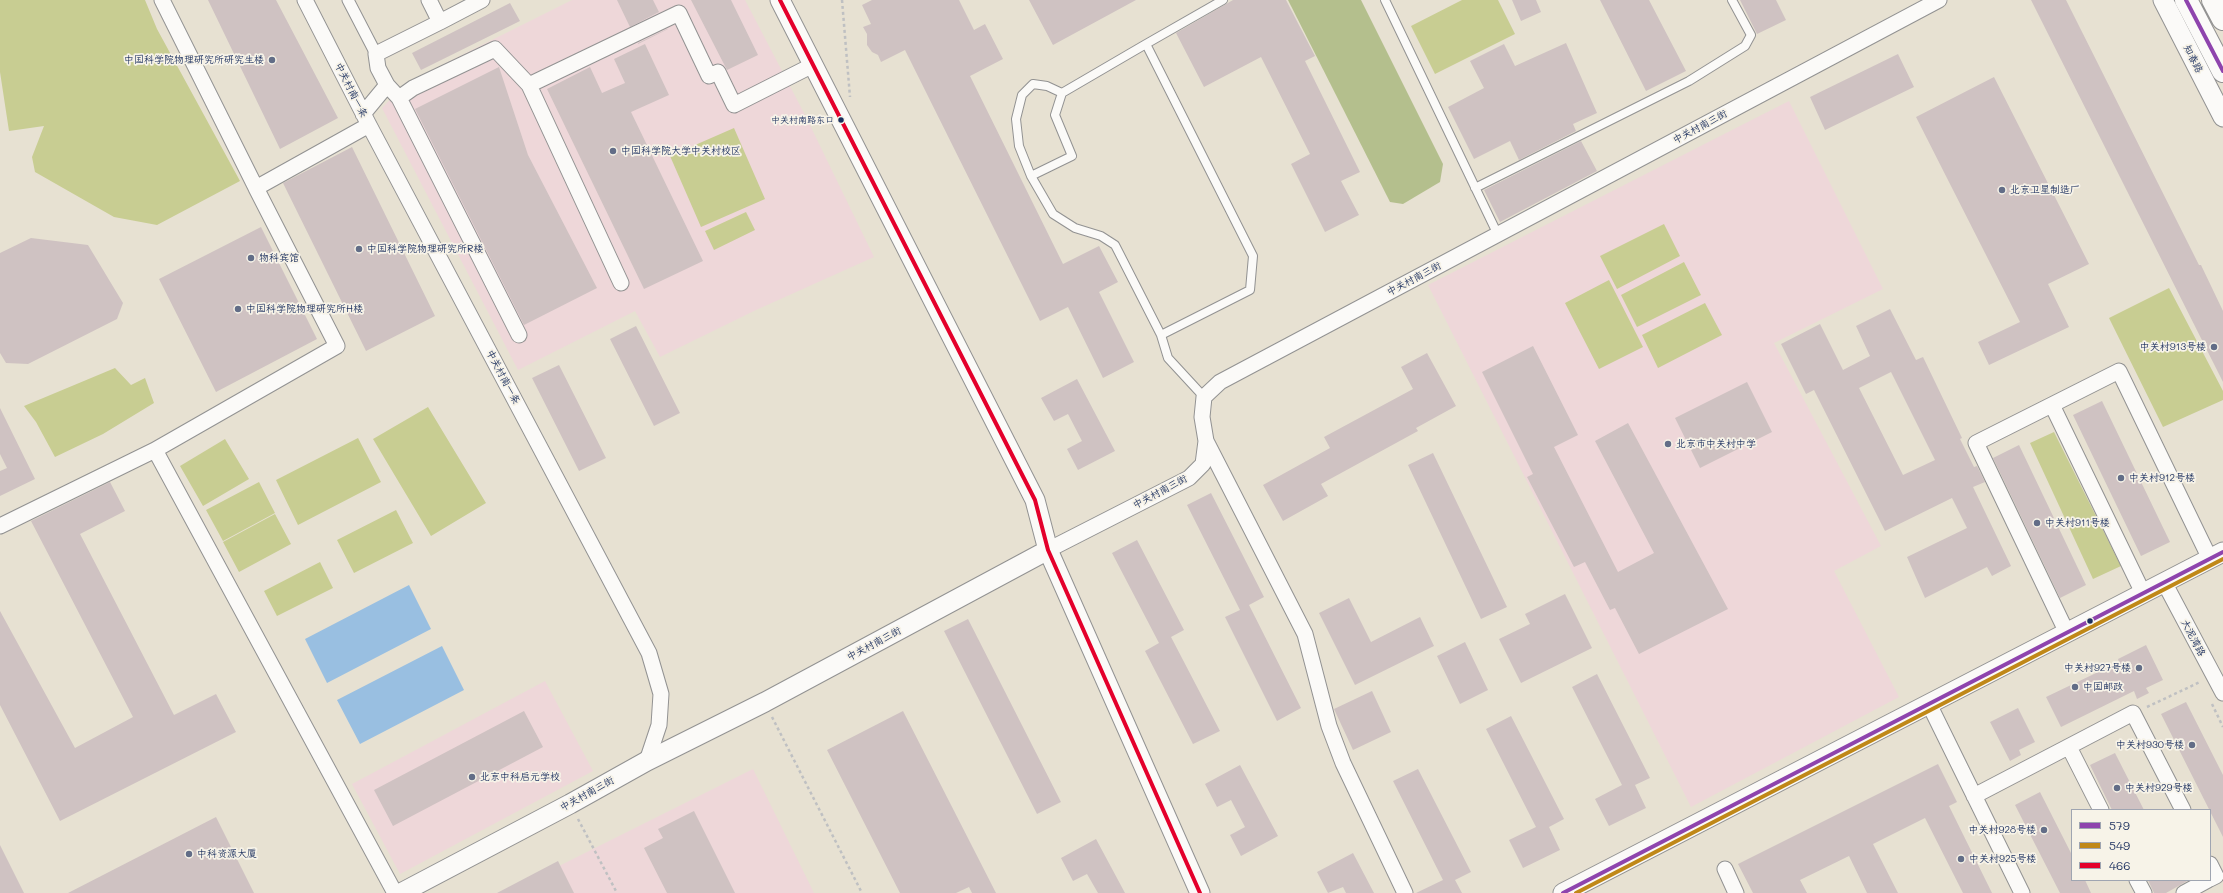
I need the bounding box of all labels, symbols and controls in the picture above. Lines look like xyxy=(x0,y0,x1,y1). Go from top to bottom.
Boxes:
street label: 知春路 xyxy=(2181,43,2205,75)
place label: 中国科学院物理研究所研究生楼 xyxy=(124,54,264,66)
marker: 中国科学院物理研究所研究生楼 xyxy=(267,55,277,65)
street label: 中关村南一条 xyxy=(332,61,370,119)
street label: 中关村南三街 xyxy=(1671,108,1729,146)
place label: 中关村南路东口 xyxy=(771,115,834,125)
marker: 中关村南路东口 xyxy=(836,115,846,125)
place label: 中国科学院大学中关村校区 xyxy=(621,145,741,157)
marker: 中国科学院大学中关村校区 xyxy=(608,146,618,156)
place label: 北京卫星制造厂 xyxy=(2010,184,2080,196)
marker: 北京卫星制造厂 xyxy=(1997,185,2007,195)
place label: 中国科学院物理研究所R楼 xyxy=(367,243,483,255)
marker: 中国科学院物理研究所R楼 xyxy=(354,244,364,254)
place label: 物科宾馆 xyxy=(259,252,299,264)
marker: 物科宾馆 xyxy=(246,253,256,263)
street label: 中关村南三街 xyxy=(1385,260,1443,298)
place label: 中国科学院物理研究所H楼 xyxy=(246,303,363,315)
marker: 中国科学院物理研究所H楼 xyxy=(233,304,243,314)
place label: 中关村913号楼 xyxy=(2140,341,2206,353)
marker: 中关村913号楼 xyxy=(2209,342,2219,352)
street label: 中关村南一条 xyxy=(484,348,522,406)
place label: 北京市中关村中学 xyxy=(1676,438,1756,450)
marker: 北京市中关村中学 xyxy=(1663,439,1673,449)
place label: 中关村912号楼 xyxy=(2129,472,2195,484)
street label: 中关村南三街 xyxy=(1131,473,1189,511)
marker: 中关村912号楼 xyxy=(2116,473,2126,483)
place label: 中关村911号楼 xyxy=(2045,517,2110,529)
marker: 中关村911号楼 xyxy=(2032,518,2042,528)
unlabelled marker xyxy=(2085,616,2095,626)
street label: 大泥湾路 xyxy=(2178,618,2208,658)
street label: 中关村南三街 xyxy=(845,625,903,663)
place label: 中关村927号楼 xyxy=(2064,662,2131,674)
marker: 中关村927号楼 xyxy=(2134,663,2144,673)
place label: 中国邮政 xyxy=(2083,681,2123,693)
marker: 中国邮政 xyxy=(2070,682,2080,692)
place label: 中关村930号楼 xyxy=(2116,739,2184,751)
marker: 中关村930号楼 xyxy=(2187,740,2197,750)
place label: 北京中科启元学校 xyxy=(480,771,560,783)
marker: 北京中科启元学校 xyxy=(467,772,477,782)
street label: 中关村南三街 xyxy=(558,774,616,814)
place label: 中关村929号楼 xyxy=(2125,782,2192,794)
marker: 中关村929号楼 xyxy=(2112,783,2122,793)
legend xyxy=(2071,809,2211,881)
text: 579 xyxy=(2109,817,2130,833)
place label: 中关村928号楼 xyxy=(1968,824,2036,836)
marker: 中关村928号楼 xyxy=(2039,825,2049,835)
text: 549 xyxy=(2109,837,2130,853)
place label: 中科资源大厦 xyxy=(197,848,257,860)
marker: 中科资源大厦 xyxy=(184,849,194,859)
place label: 中关村925号楼 xyxy=(1969,853,2036,865)
marker: 中关村925号楼 xyxy=(1956,854,1966,864)
text: 466 xyxy=(2109,857,2131,873)

